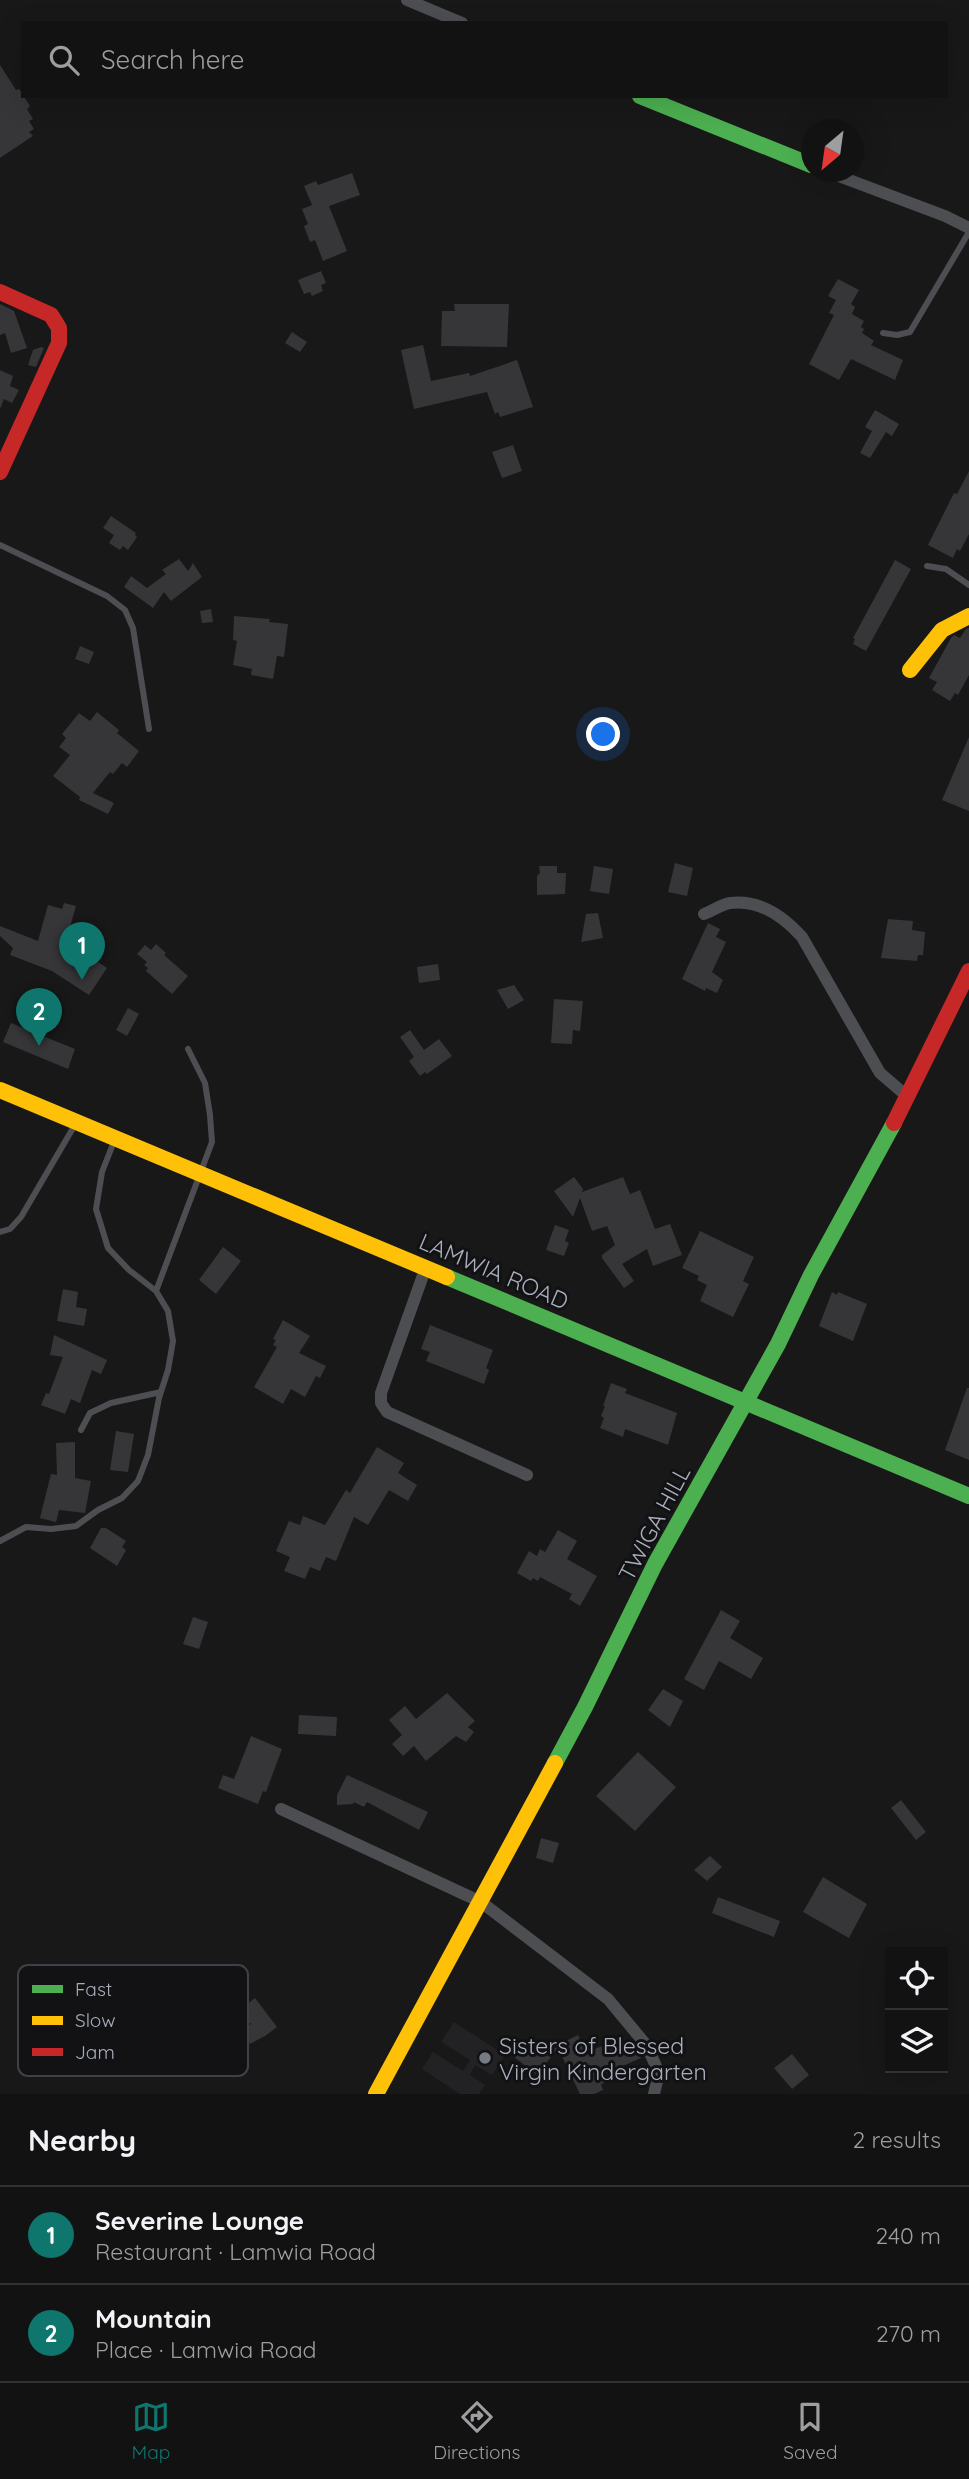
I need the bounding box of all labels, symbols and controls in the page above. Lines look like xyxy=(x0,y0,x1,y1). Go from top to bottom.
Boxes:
search box xyxy=(21,21,948,98)
icon: search xyxy=(45,41,83,79)
text: Search here xyxy=(101,43,245,76)
north arrow xyxy=(801,119,864,182)
your location xyxy=(586,717,620,751)
pin: 1 xyxy=(59,922,105,980)
pin: 2 xyxy=(16,988,62,1046)
street label: LAMWIA ROAD xyxy=(415,1227,573,1315)
street label: TWIGA HILL xyxy=(612,1461,696,1585)
map controls xyxy=(885,1947,948,2073)
button: locate xyxy=(885,1947,948,2010)
legend xyxy=(18,1965,248,2076)
text: Fast xyxy=(75,1977,112,2001)
text: Slow xyxy=(75,2008,116,2032)
button: layers xyxy=(885,2010,948,2073)
place label: Sisters of Blessed Virgin Kindergarten xyxy=(499,2031,707,2086)
text: Jam xyxy=(75,2040,115,2064)
marker: Sisters of Blessed Virgin Kindergarten xyxy=(477,2050,493,2066)
text: Nearby xyxy=(28,2121,136,2159)
text: 2 results xyxy=(852,2125,941,2154)
text: Severine Lounge xyxy=(95,2204,304,2237)
text: 1 xyxy=(47,2221,55,2250)
text: 240 m xyxy=(876,2221,941,2250)
text: Restaurant · Lamwia Road xyxy=(95,2237,376,2266)
text: Mountain xyxy=(95,2302,212,2335)
text: 2 xyxy=(44,2319,58,2348)
text: 270 m xyxy=(876,2319,941,2348)
text: Place · Lamwia Road xyxy=(95,2335,317,2364)
tab: Map xyxy=(132,2398,170,2464)
tab: Directions xyxy=(433,2398,520,2464)
tab: Saved xyxy=(783,2398,838,2464)

